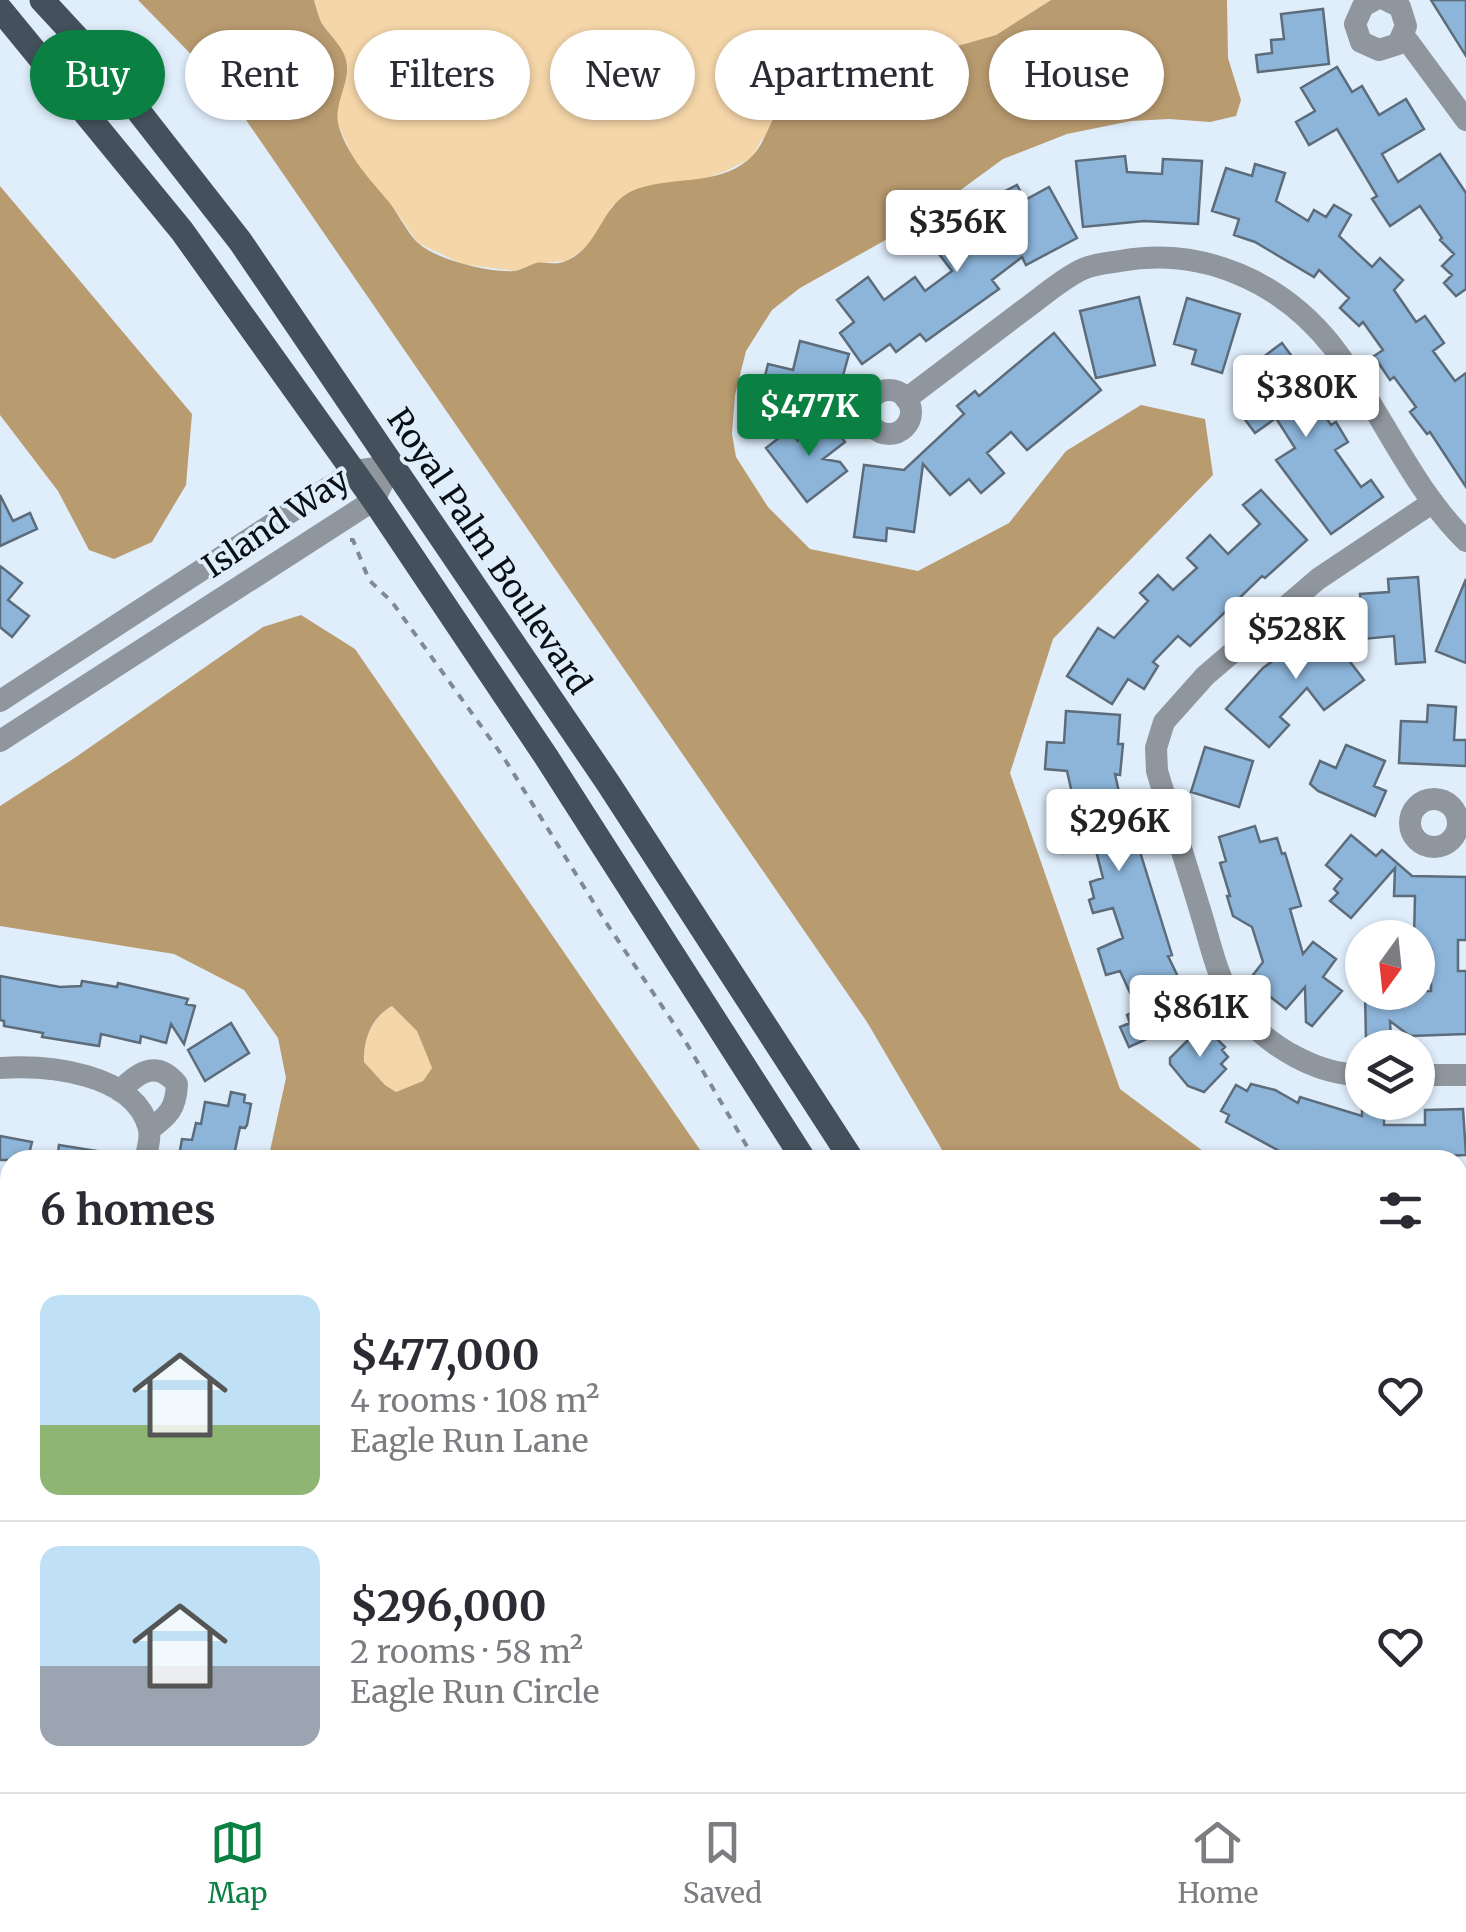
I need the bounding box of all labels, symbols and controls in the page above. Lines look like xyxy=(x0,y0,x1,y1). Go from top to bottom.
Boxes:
chip: Buy xyxy=(30,30,165,120)
chip: Rent xyxy=(185,30,334,120)
chip: Filters xyxy=(354,30,530,120)
chip: New xyxy=(550,30,695,120)
chip: Apartment xyxy=(715,30,969,120)
chip: House xyxy=(989,30,1164,120)
pin: $356K xyxy=(887,190,1027,275)
text: $356K xyxy=(908,202,1006,242)
pin: $380K xyxy=(1236,355,1376,440)
text: $380K xyxy=(1255,367,1357,407)
pin: $477K xyxy=(739,374,879,459)
text: $477K xyxy=(759,386,859,426)
street label: Royal Palm Boulevard xyxy=(378,401,600,701)
street label: Island Way xyxy=(195,459,357,586)
pin: $528K xyxy=(1226,597,1366,682)
text: $528K xyxy=(1247,609,1345,649)
pin: $296K xyxy=(1049,789,1189,874)
text: $296K xyxy=(1068,801,1170,841)
north arrow xyxy=(1345,920,1435,1010)
map controls xyxy=(1345,920,1435,1120)
pin: $861K xyxy=(1130,975,1270,1060)
text: $861K xyxy=(1152,987,1248,1027)
button: layers xyxy=(1345,1030,1435,1120)
icon: filters xyxy=(1373,1183,1428,1238)
text: 6 homes xyxy=(40,1184,216,1236)
text: $477,000 xyxy=(350,1329,540,1381)
icon: home xyxy=(120,1335,240,1455)
icon: heart xyxy=(1373,1368,1428,1423)
text: 4 rooms · 108 m² xyxy=(350,1381,599,1421)
text: Eagle Run Lane xyxy=(350,1421,588,1461)
text: $296,000 xyxy=(350,1580,547,1632)
icon: home xyxy=(120,1586,240,1706)
icon: heart xyxy=(1373,1619,1428,1674)
text: 2 rooms · 58 m² xyxy=(350,1632,583,1672)
text: Eagle Run Circle xyxy=(350,1672,599,1712)
tab: Map xyxy=(208,1815,267,1911)
tab: Saved xyxy=(683,1815,762,1911)
tab: Home xyxy=(1178,1815,1258,1911)

